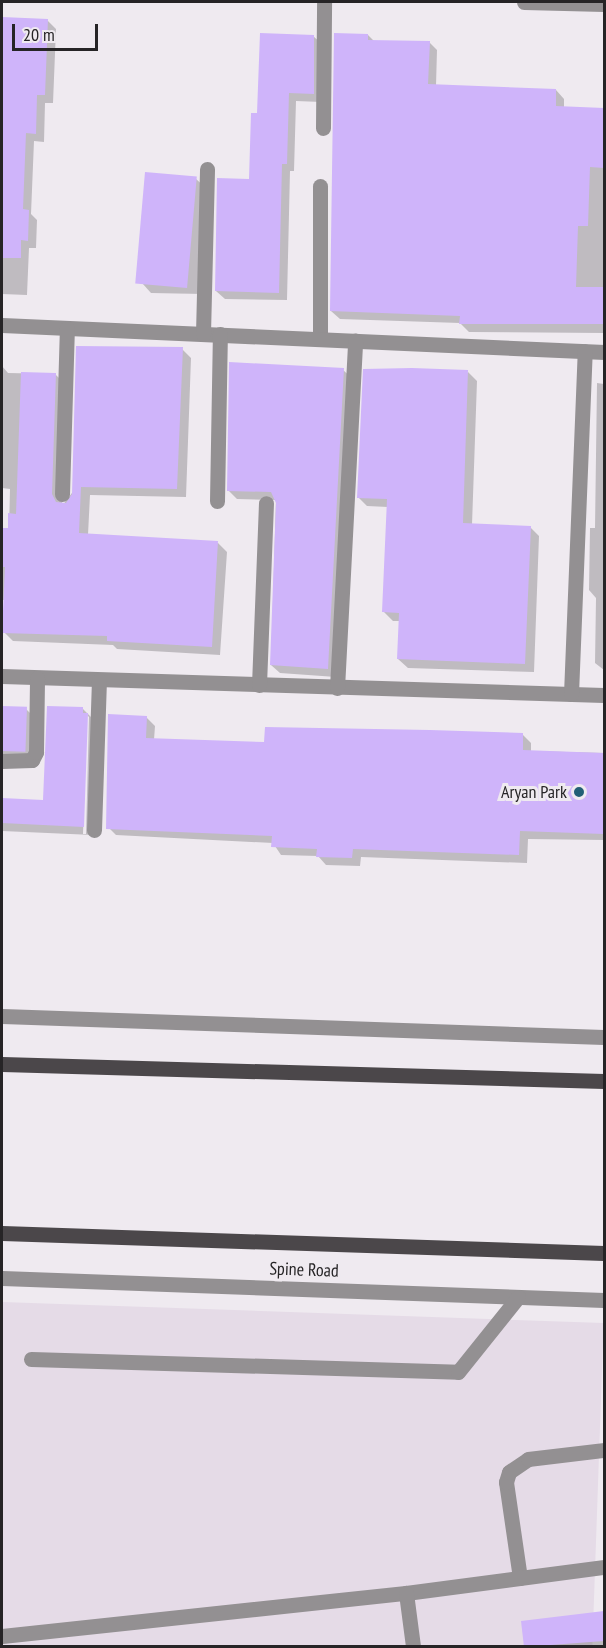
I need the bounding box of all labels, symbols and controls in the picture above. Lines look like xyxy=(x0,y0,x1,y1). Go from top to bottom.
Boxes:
scale bar xyxy=(15,12,100,50)
text: 20 m xyxy=(23,23,55,46)
place label: Aryan Park xyxy=(501,781,567,803)
marker: Aryan Park xyxy=(572,785,586,799)
street label: Spine Road xyxy=(269,1258,339,1282)

